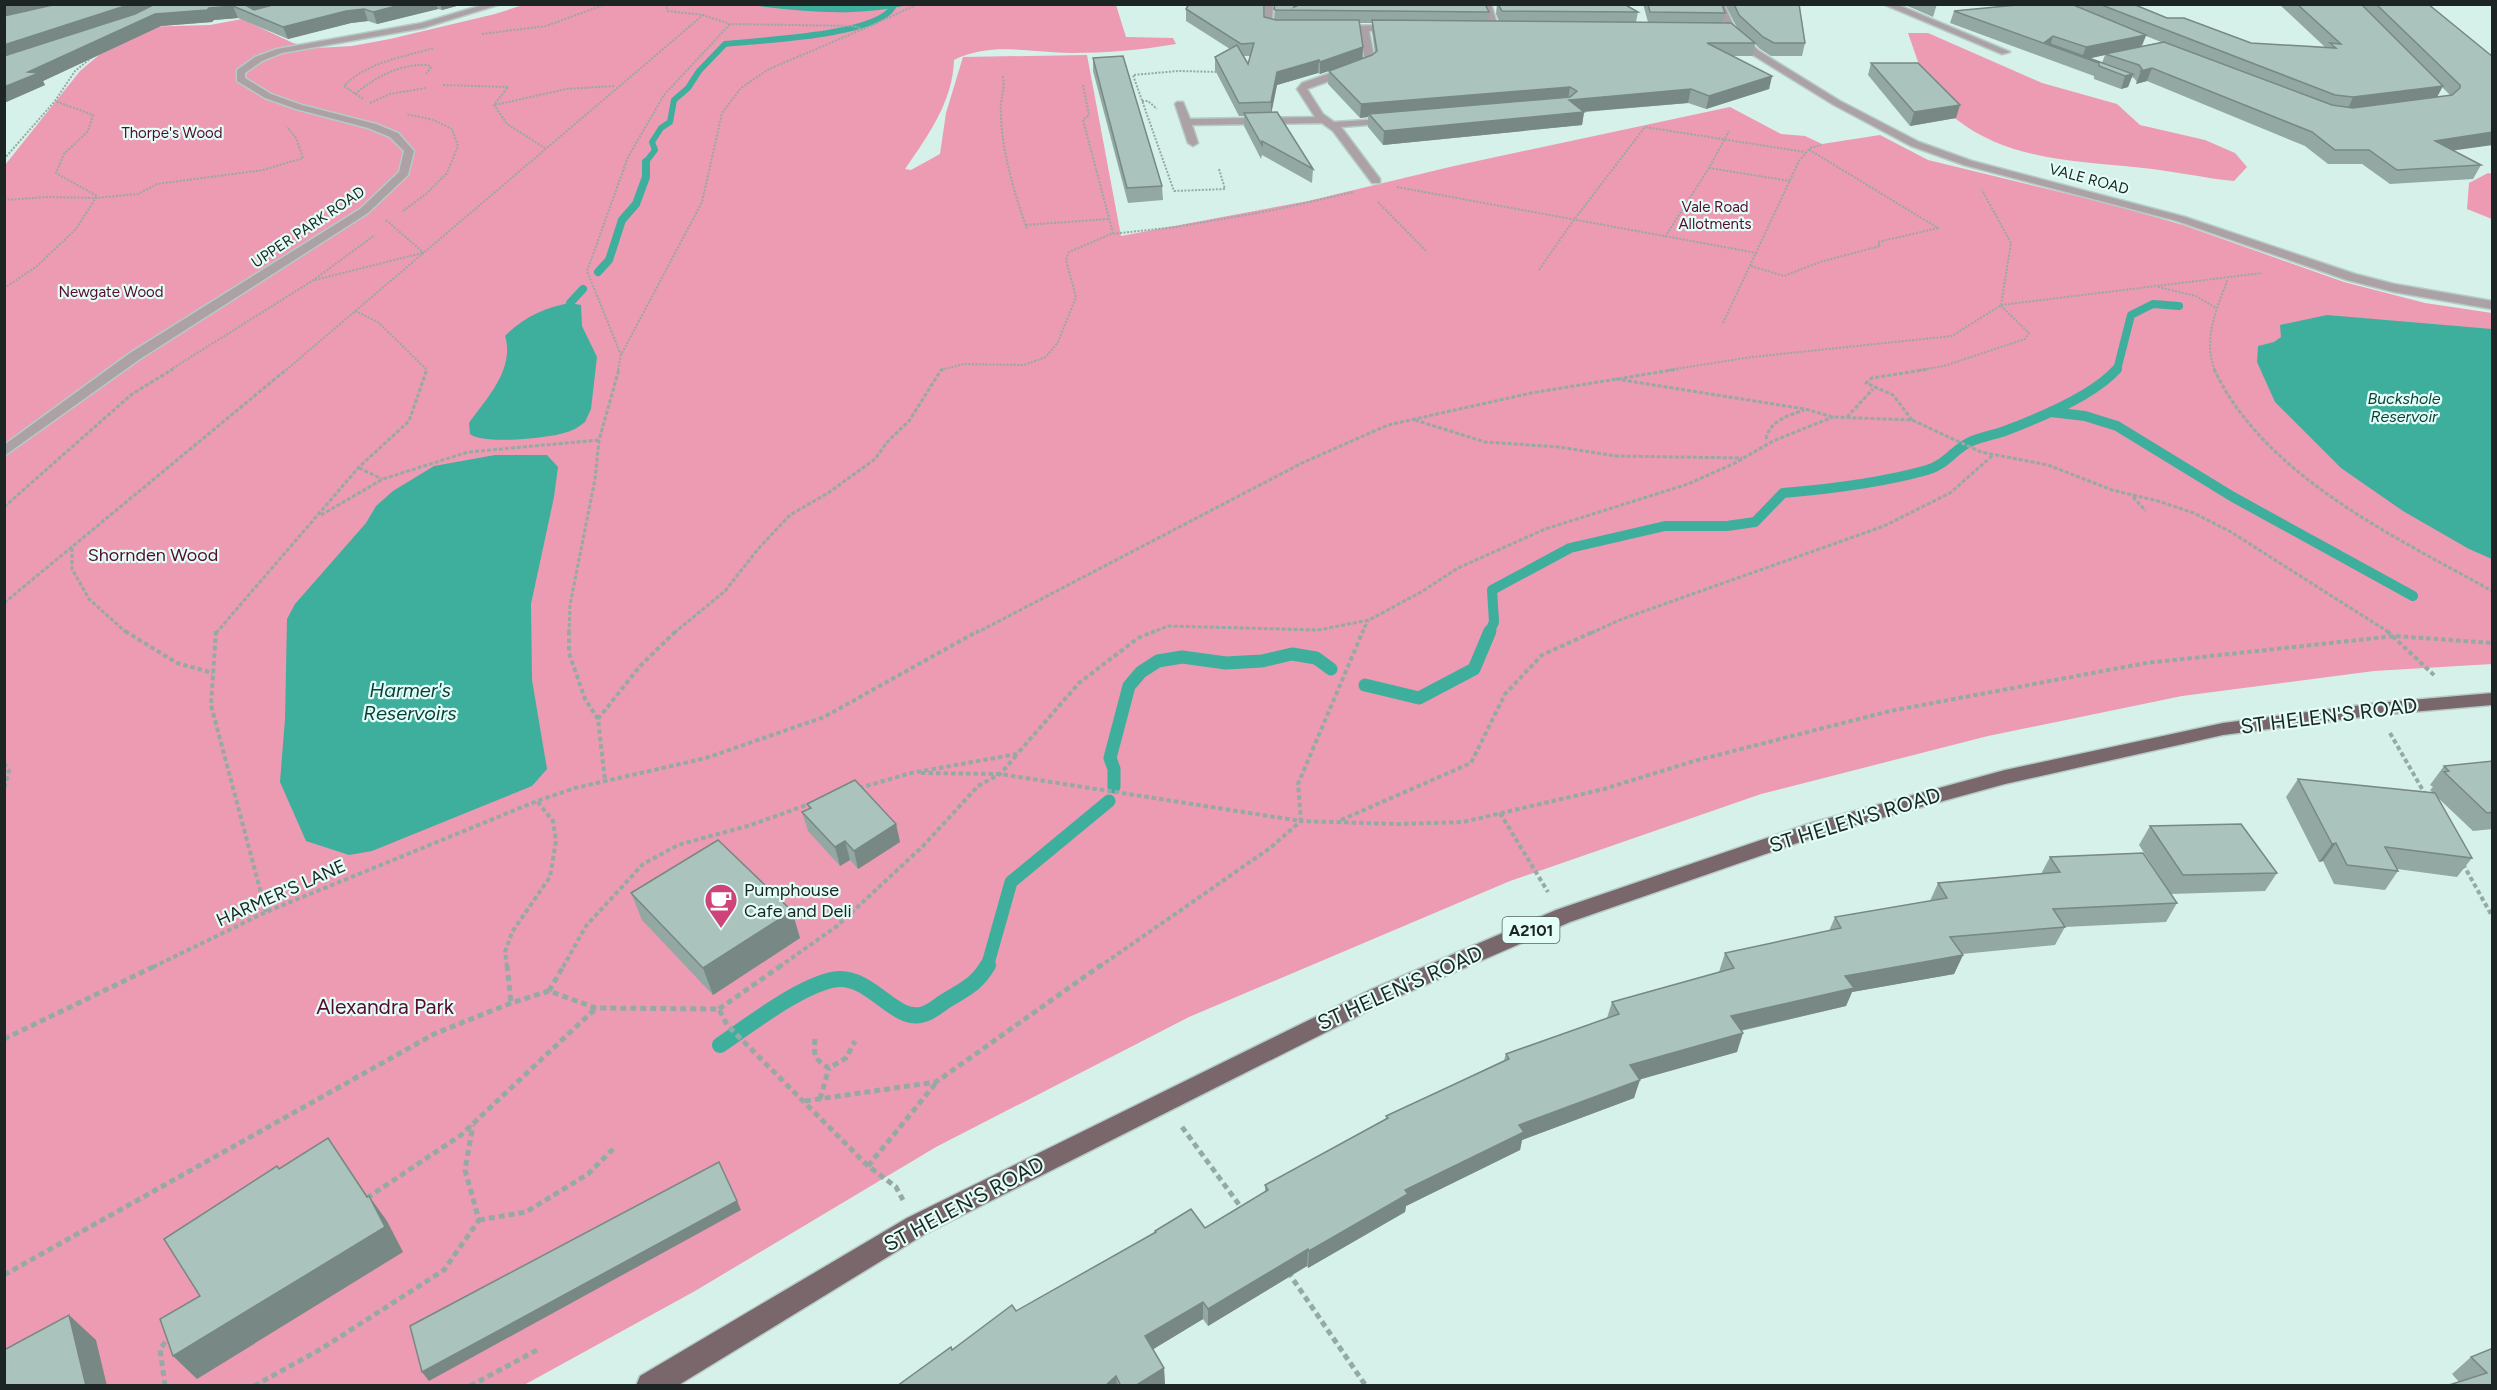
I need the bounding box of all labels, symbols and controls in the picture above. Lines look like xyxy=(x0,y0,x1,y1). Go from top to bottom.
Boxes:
park label: Thorpe's Wood xyxy=(121,124,223,142)
street label: VALE ROAD xyxy=(2047,160,2131,198)
street label: UPPER PARK ROAD xyxy=(248,182,368,272)
park label: Vale Road Allotments xyxy=(1678,198,1752,233)
park label: Newgate Wood xyxy=(58,283,164,301)
water label: Buckshole Reservoir xyxy=(2367,389,2441,426)
park label: Shornden Wood xyxy=(88,544,218,566)
water label: Harmer's Reservoirs xyxy=(363,678,457,725)
street label: ST HELEN'S ROAD xyxy=(2239,692,2419,739)
street label: ST HELEN'S ROAD xyxy=(1766,782,1944,857)
street label: HARMER'S LANE xyxy=(213,855,349,931)
place label: Pumphouse Cafe and Deli xyxy=(744,879,852,922)
cafe icon: Pumphouse Cafe and Deli xyxy=(703,882,739,929)
road number: A2101 xyxy=(1502,917,1559,943)
street label: ST HELEN'S ROAD xyxy=(1313,940,1486,1035)
park label: Alexandra Park xyxy=(316,994,455,1019)
street label: ST HELEN'S ROAD xyxy=(879,1151,1048,1256)

